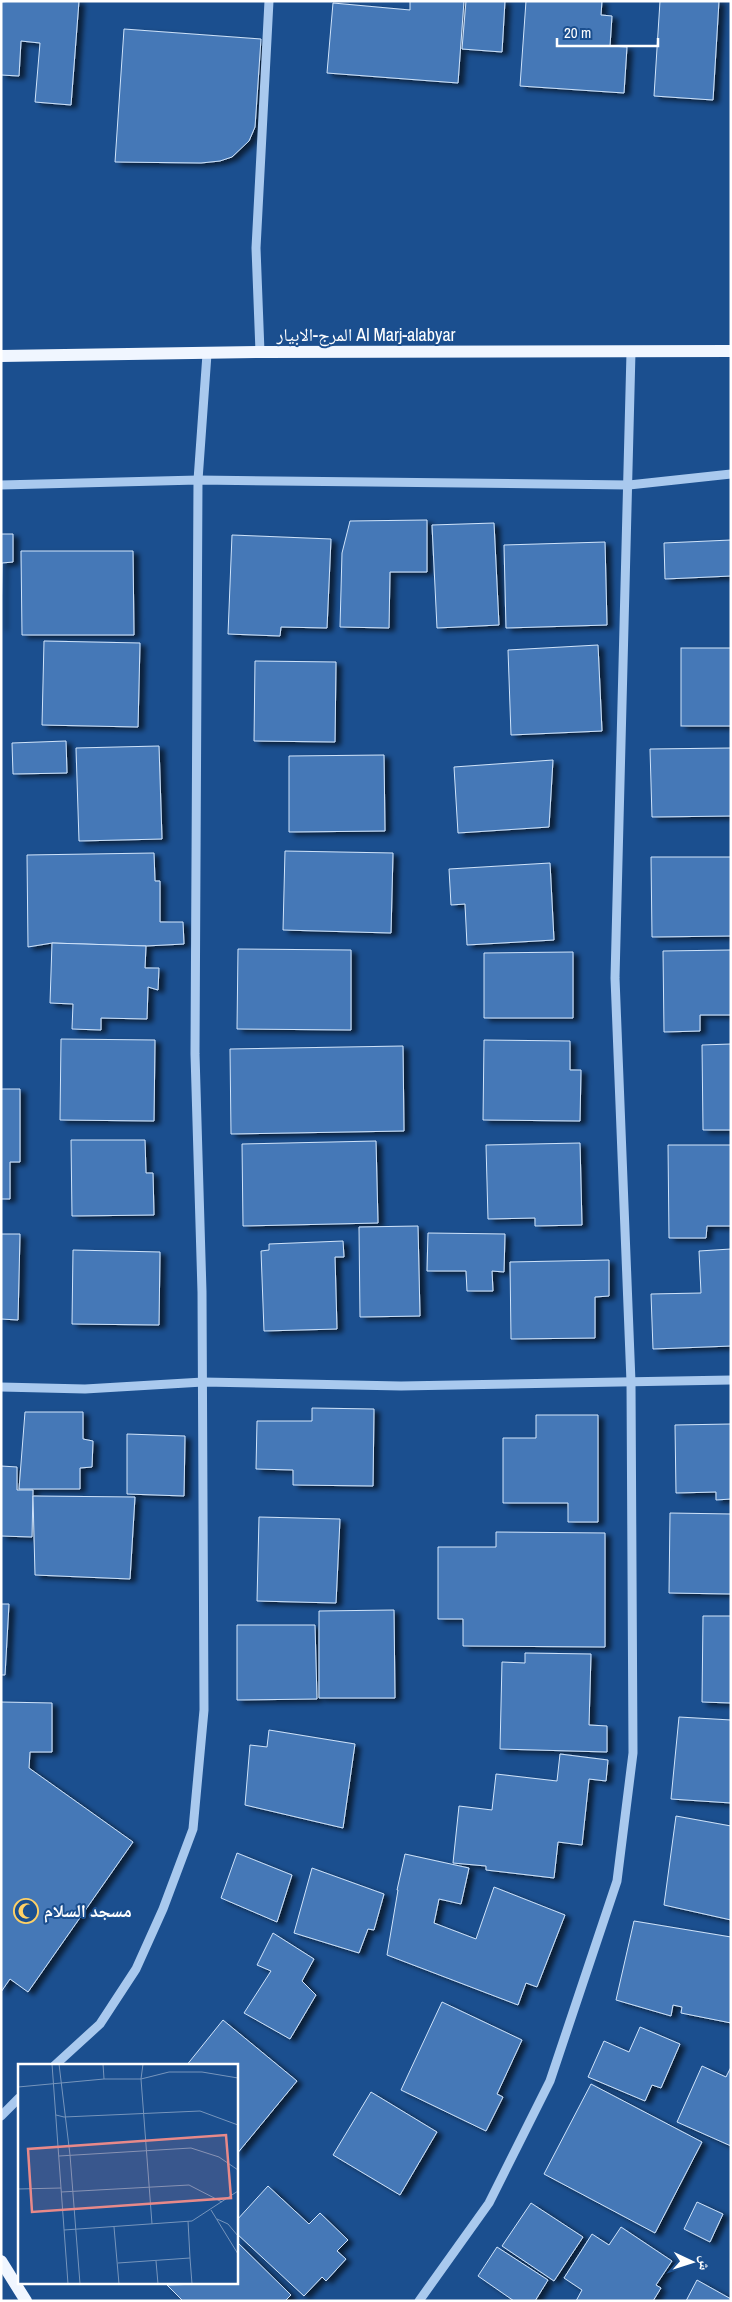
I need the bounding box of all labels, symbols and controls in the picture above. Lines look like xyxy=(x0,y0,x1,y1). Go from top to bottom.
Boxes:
scale bar xyxy=(557,15,658,47)
text: 20 m xyxy=(564,22,591,43)
street label: المرج-الابيار Al Marj-alabyar xyxy=(275,322,456,347)
mosque icon: مسجد السلام xyxy=(13,1898,39,1924)
place label: مسجد السلام xyxy=(44,1898,132,1923)
inset map xyxy=(18,2064,238,2284)
north arrow xyxy=(667,2237,717,2287)
text: ش xyxy=(695,2255,714,2271)

